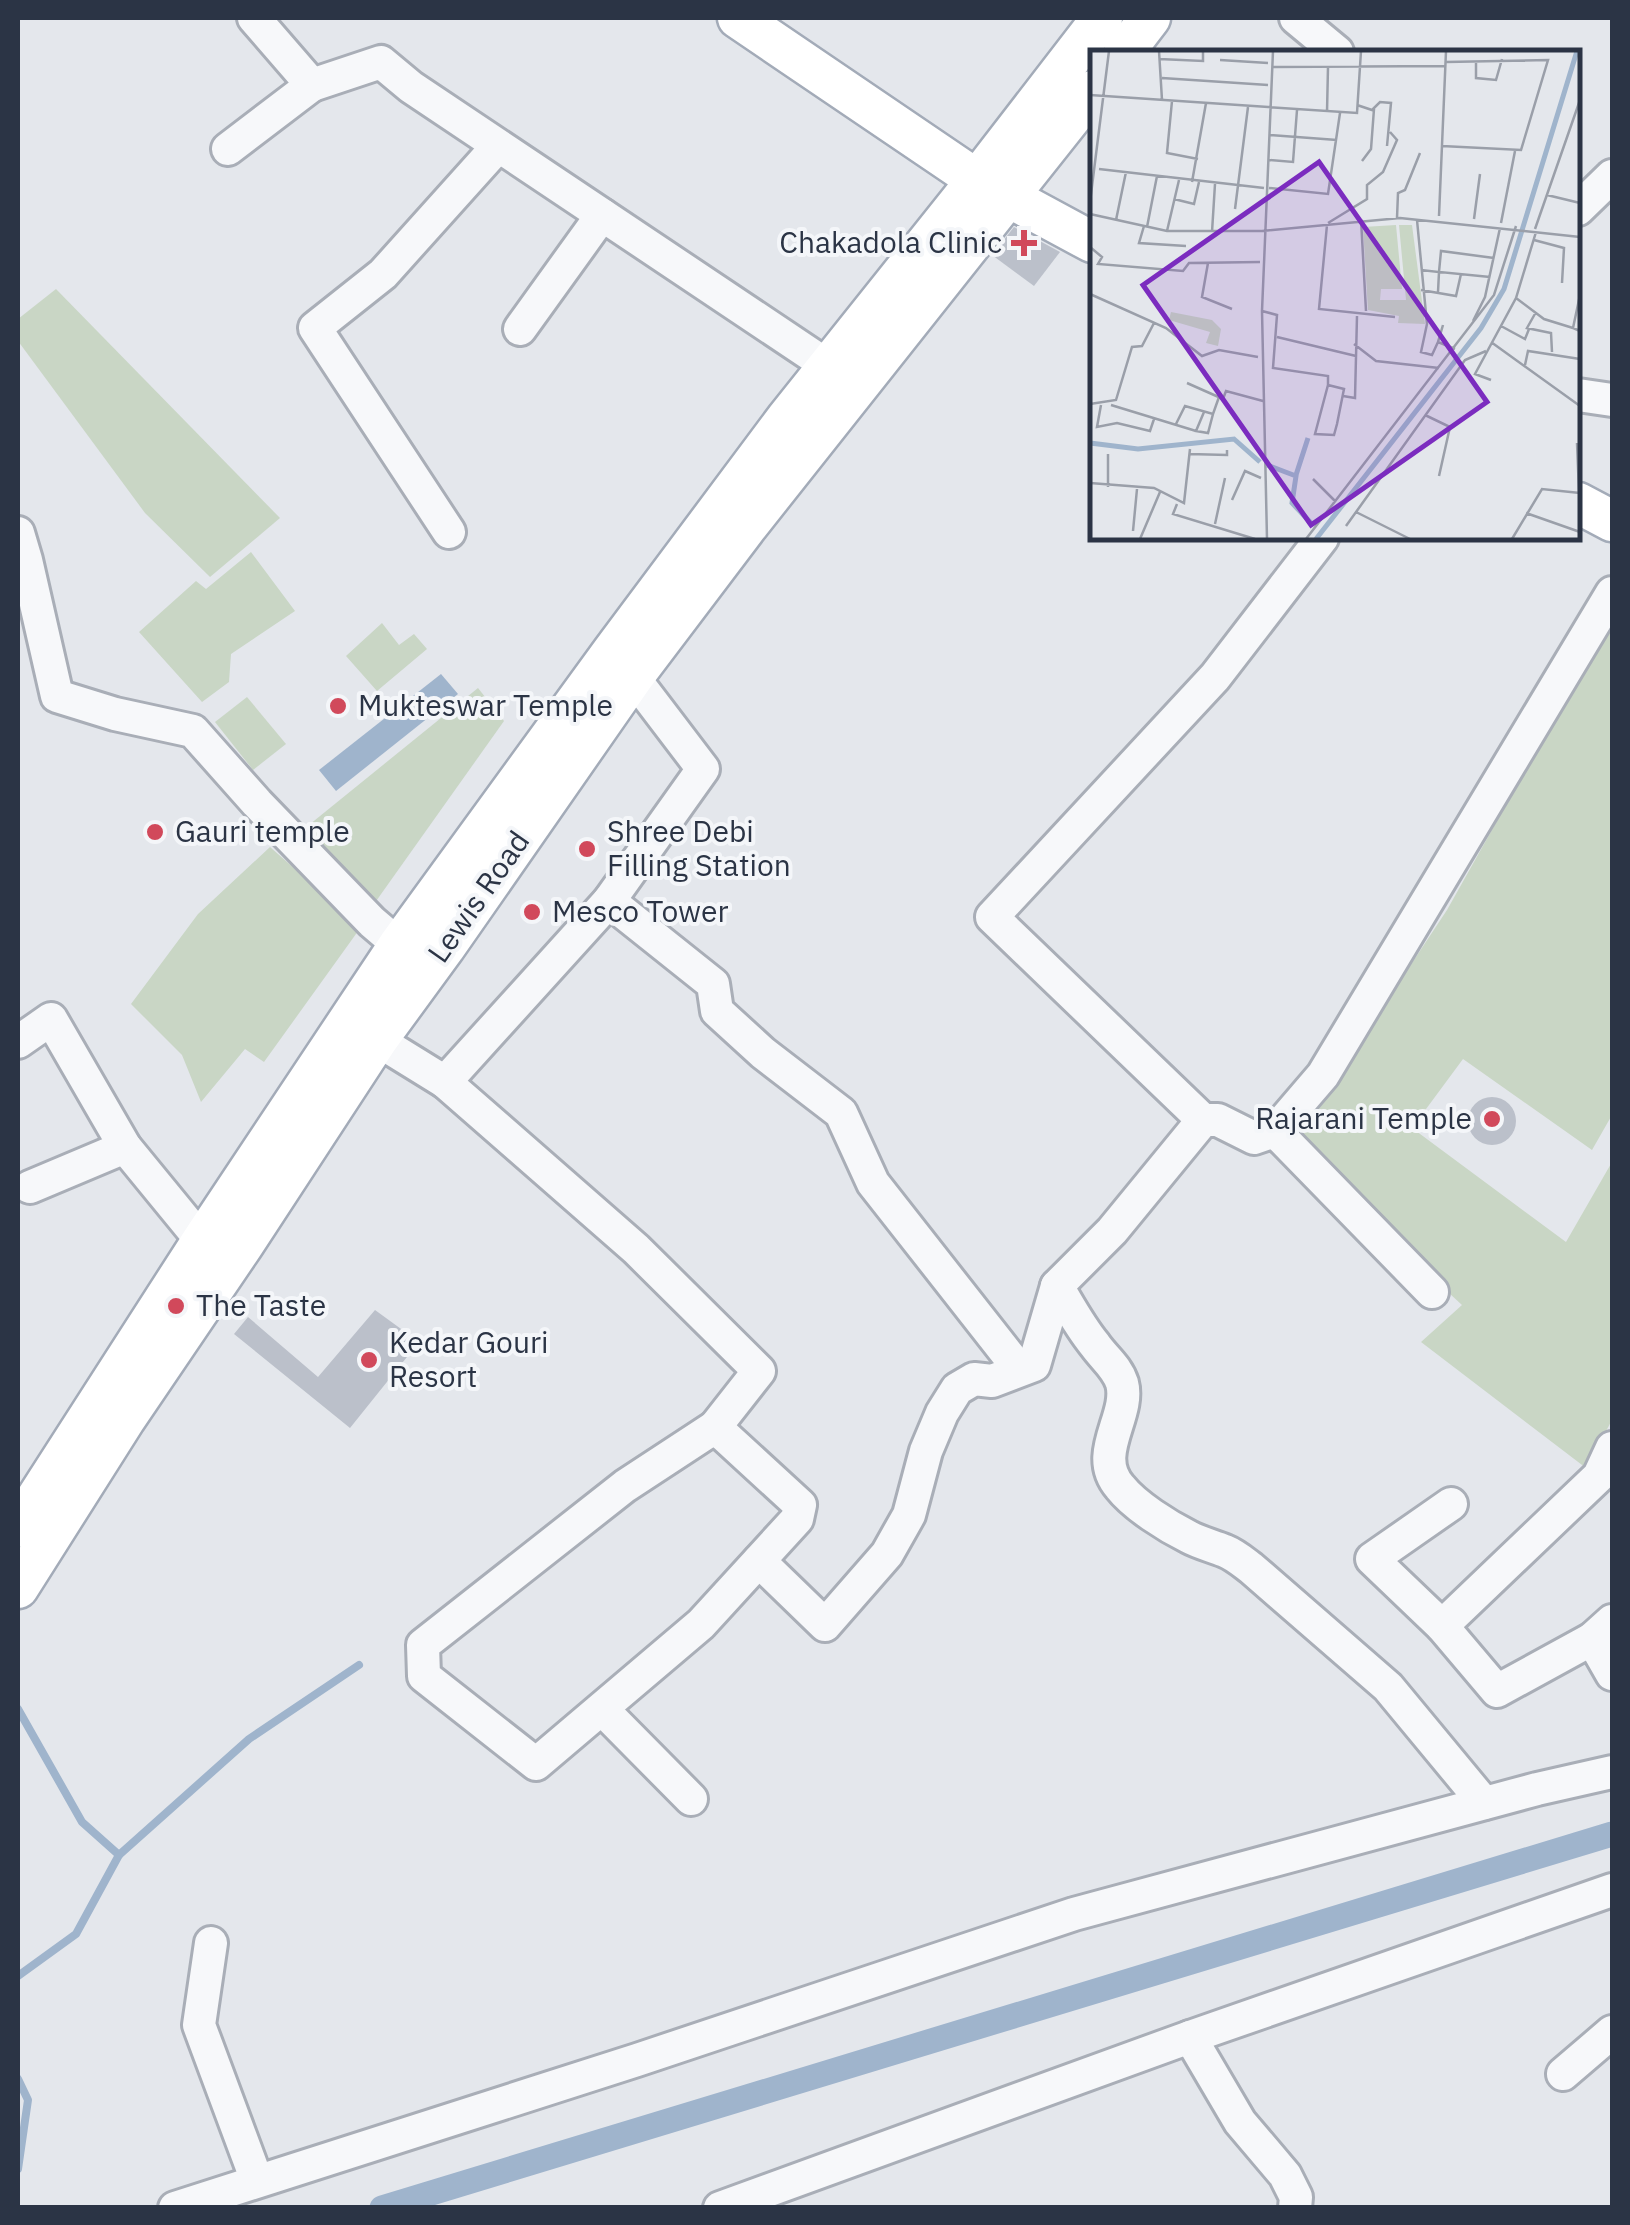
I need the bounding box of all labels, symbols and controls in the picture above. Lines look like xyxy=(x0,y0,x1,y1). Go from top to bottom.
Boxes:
inset map xyxy=(1090,50,1580,540)
place label: Chakadola Clinic xyxy=(779,222,1002,261)
marker: Chakadola Clinic xyxy=(1011,230,1037,256)
place label: Mukteswar Temple xyxy=(358,685,613,724)
marker: Mukteswar Temple xyxy=(327,695,349,717)
place label: Gauri temple xyxy=(175,811,350,850)
place label: Shree Debi Filling Station xyxy=(607,811,791,884)
marker: Gauri temple xyxy=(144,821,166,843)
street label: Lewis Road xyxy=(418,823,537,970)
marker: Shree Debi Filling Station xyxy=(576,838,598,860)
place label: Mesco Tower xyxy=(552,891,728,930)
marker: Mesco Tower xyxy=(521,901,543,923)
place label: Rajarani Temple xyxy=(1255,1098,1472,1137)
marker: Rajarani Temple xyxy=(1481,1108,1503,1130)
place label: The Taste xyxy=(196,1285,326,1324)
marker: The Taste xyxy=(165,1295,187,1317)
place label: Kedar Gouri Resort xyxy=(389,1322,548,1395)
marker: Kedar Gouri Resort xyxy=(358,1349,380,1371)

